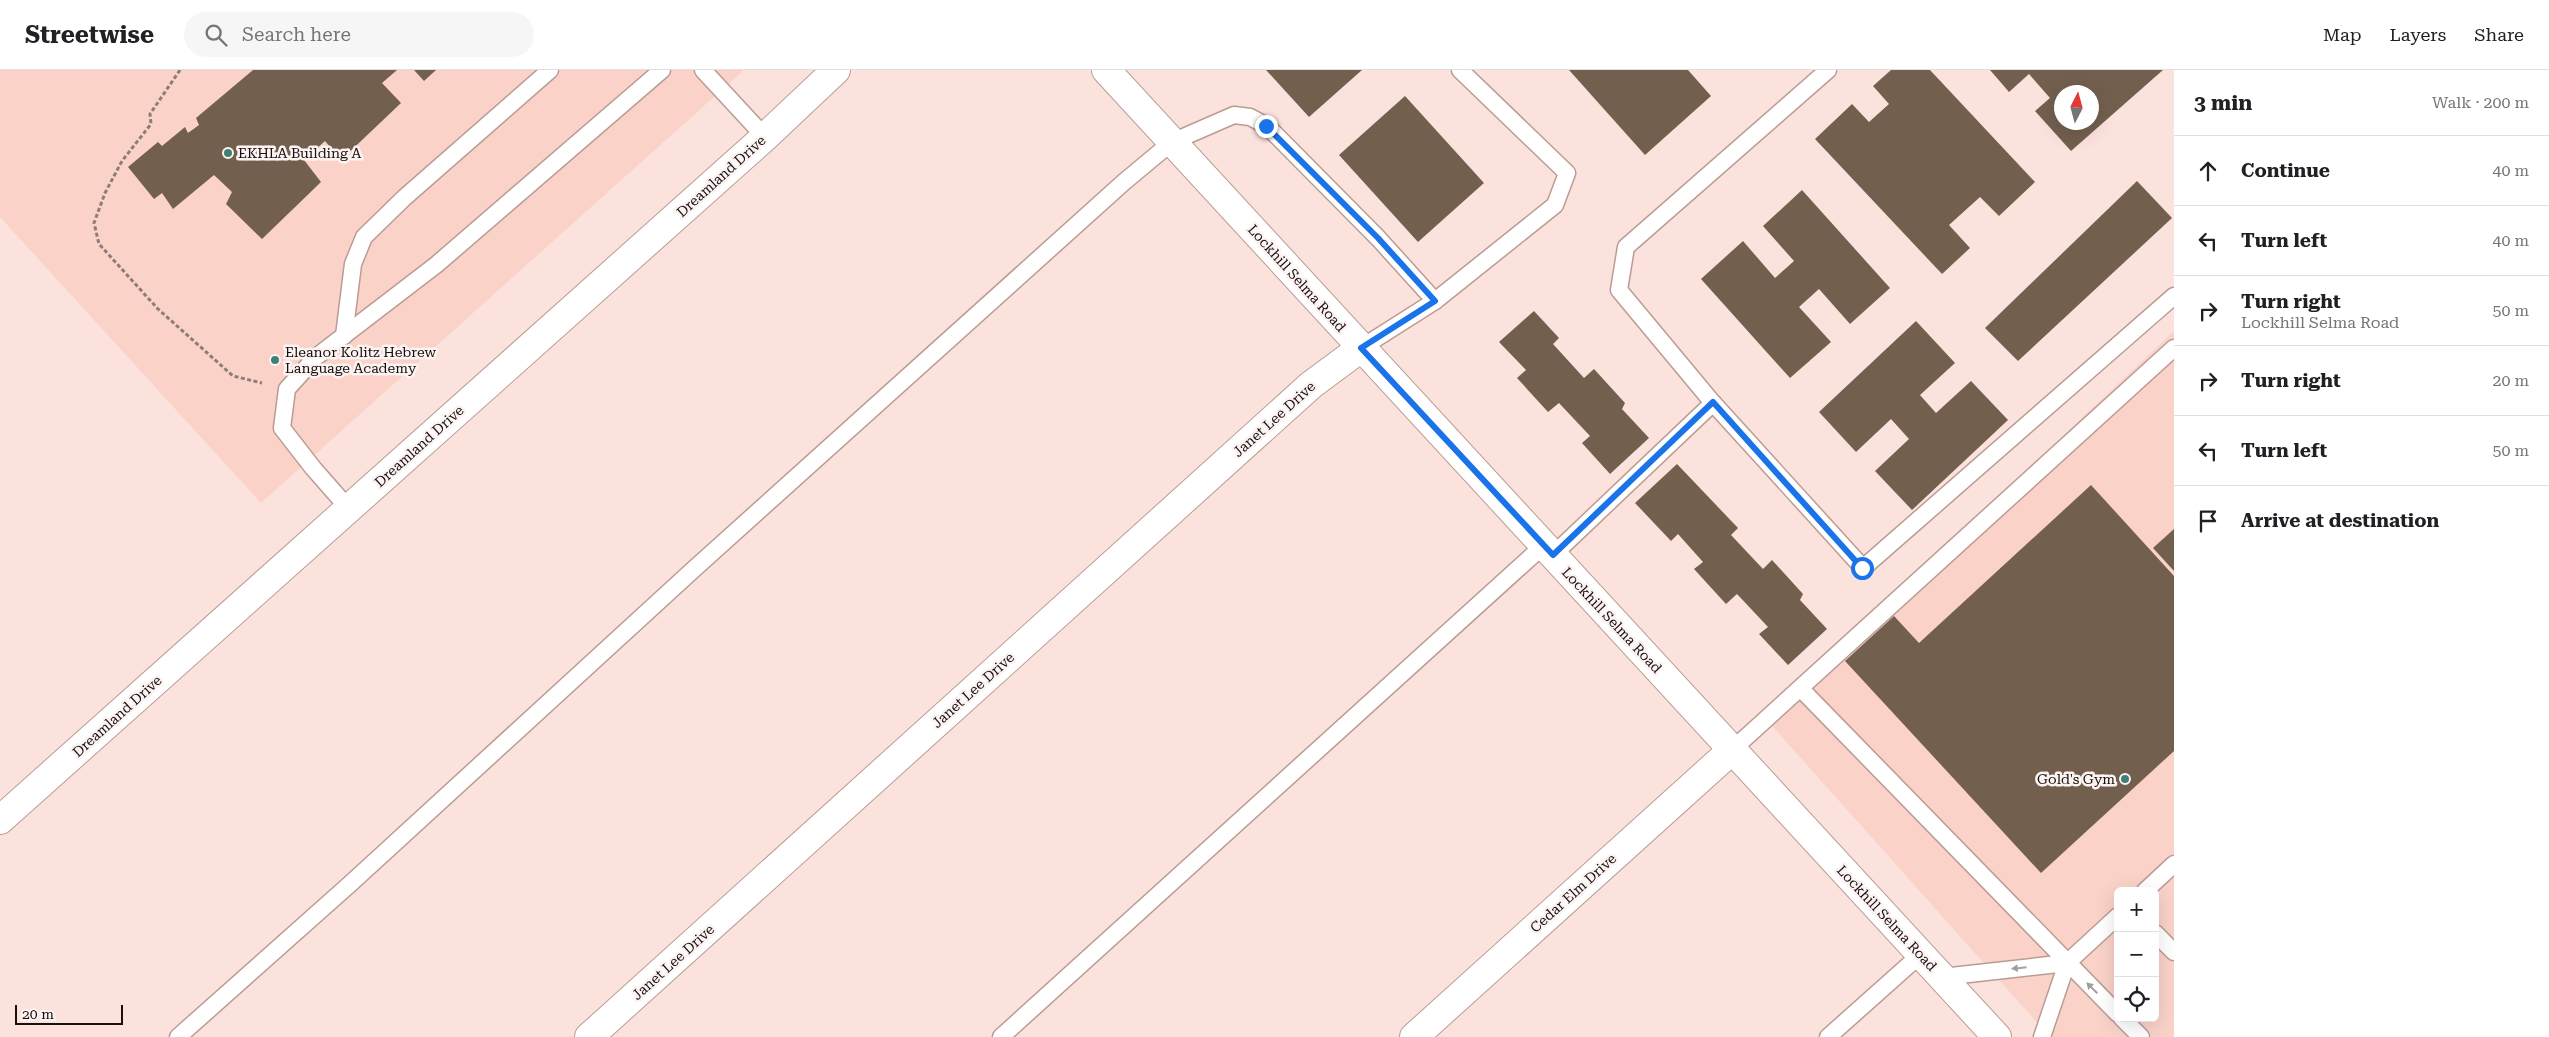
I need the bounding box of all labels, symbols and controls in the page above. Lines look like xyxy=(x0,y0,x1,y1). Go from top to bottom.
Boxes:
search box xyxy=(184,12,534,57)
text: Streetwise xyxy=(25,21,154,49)
icon: search xyxy=(202,21,230,49)
text: Search here xyxy=(242,23,351,46)
text: Map xyxy=(2323,24,2362,45)
text: Layers xyxy=(2390,24,2446,45)
text: Share xyxy=(2474,24,2524,45)
north arrow xyxy=(2054,85,2099,130)
text: 3 min xyxy=(2194,91,2252,115)
text: Walk · 200 m xyxy=(2432,93,2529,112)
route end xyxy=(1255,115,1278,138)
street label: Dreamland Drive xyxy=(673,132,769,220)
place label: EKHLA Building A xyxy=(238,145,362,161)
marker: EKHLA Building A xyxy=(222,147,234,159)
icon: ahead xyxy=(2194,157,2222,185)
text: Continue xyxy=(2241,159,2330,182)
text: 40 m xyxy=(2492,161,2529,180)
street label: Lockhill Selma Road xyxy=(1245,221,1349,335)
icon: left xyxy=(2194,227,2222,255)
text: Turn left xyxy=(2241,229,2327,252)
text: 40 m xyxy=(2492,231,2529,250)
text: Turn right xyxy=(2241,290,2341,313)
icon: right xyxy=(2194,297,2222,325)
text: 50 m xyxy=(2492,301,2529,320)
text: Lockhill Selma Road xyxy=(2241,313,2399,332)
place label: Eleanor Kolitz Hebrew Language Academy xyxy=(285,344,436,376)
marker: Eleanor Kolitz Hebrew Language Academy xyxy=(269,354,281,366)
icon: right xyxy=(2194,367,2222,395)
text: Turn right xyxy=(2241,369,2341,392)
text: 20 m xyxy=(2492,371,2529,390)
street label: Janet Lee Drive xyxy=(1230,378,1319,460)
street label: Dreamland Drive xyxy=(371,402,467,490)
icon: left xyxy=(2194,437,2222,465)
text: Turn left xyxy=(2241,439,2327,462)
text: 50 m xyxy=(2492,441,2529,460)
icon: arrive xyxy=(2194,507,2222,535)
text: Arrive at destination xyxy=(2241,509,2439,532)
route start xyxy=(1851,557,1874,580)
street label: Lockhill Selma Road xyxy=(1559,564,1665,676)
street label: Janet Lee Drive xyxy=(929,649,1018,731)
street label: Dreamland Drive xyxy=(69,672,165,760)
place label: Gold's Gym xyxy=(2037,771,2115,787)
marker: Gold's Gym xyxy=(2119,773,2131,785)
street label: Cedar Elm Drive xyxy=(1527,850,1619,936)
street label: Lockhill Selma Road xyxy=(1834,862,1940,974)
map controls xyxy=(2114,887,2159,1022)
button: + xyxy=(2114,887,2159,932)
street label: Janet Lee Drive xyxy=(629,921,718,1003)
button: − xyxy=(2114,932,2159,977)
one-way arrow xyxy=(2010,964,2026,972)
button: locate xyxy=(2114,977,2159,1022)
one-way arrow xyxy=(2087,983,2099,995)
scale bar xyxy=(15,1002,122,1025)
text: 20 m xyxy=(22,1006,54,1022)

